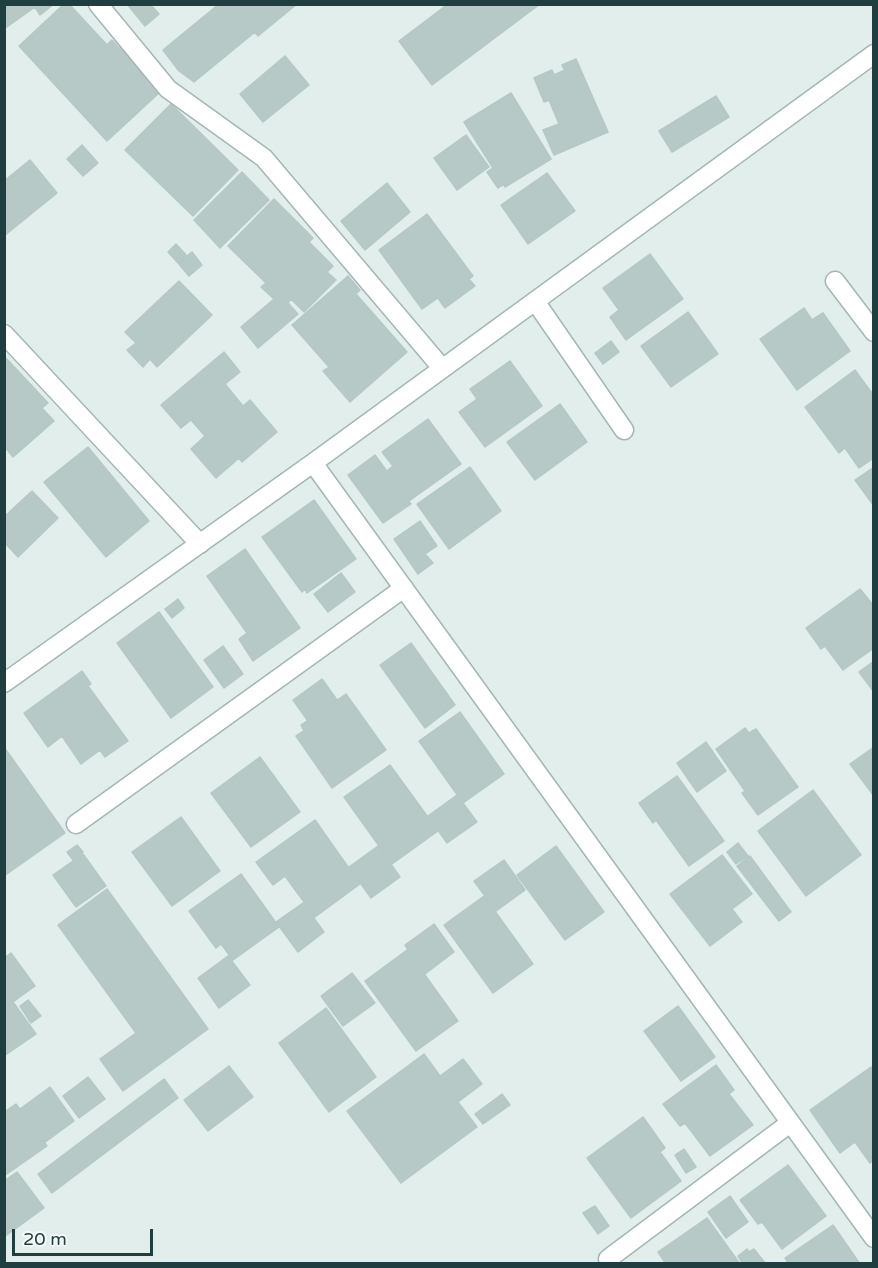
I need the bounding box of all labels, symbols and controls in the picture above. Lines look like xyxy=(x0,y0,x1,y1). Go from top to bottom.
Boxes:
scale bar xyxy=(15,1217,156,1255)
text: 20 m xyxy=(23,1228,67,1250)

